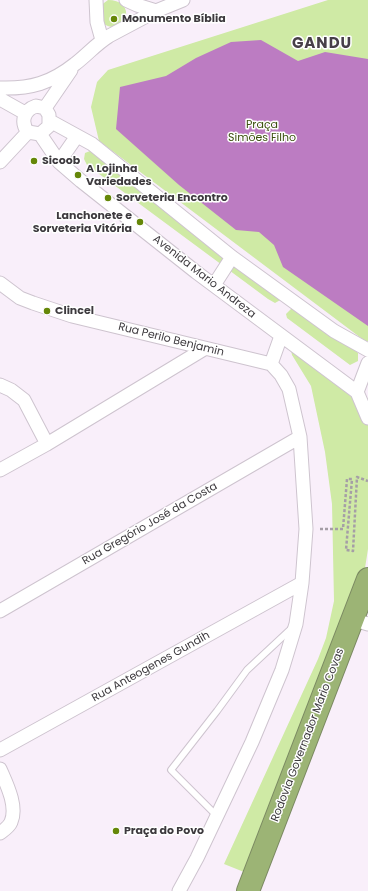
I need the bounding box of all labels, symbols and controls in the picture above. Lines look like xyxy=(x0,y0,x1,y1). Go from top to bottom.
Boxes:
place label: Monumento Bíblia xyxy=(122,12,226,26)
marker: Monumento Bíblia xyxy=(109,14,119,24)
district label: GANDU xyxy=(292,35,352,53)
park label: Praça Simões Filho xyxy=(228,118,296,144)
place label: Sicoob xyxy=(42,154,80,168)
marker: Sicoob xyxy=(29,156,39,166)
place label: A Lojinha Variedades xyxy=(86,162,152,188)
marker: A Lojinha Variedades xyxy=(73,170,83,180)
place label: Sorveteria Encontro xyxy=(116,191,228,205)
marker: Sorveteria Encontro xyxy=(103,193,113,203)
place label: Lanchonete e Sorveteria Vitória xyxy=(33,209,132,235)
marker: Lanchonete e Sorveteria Vitória xyxy=(135,217,145,227)
street label: Avenida Mario Andreza xyxy=(150,233,258,321)
place label: Clincel xyxy=(55,304,94,318)
marker: Clincel xyxy=(42,306,52,316)
street label: Rua Perilo Benjamin xyxy=(117,320,225,360)
street label: Rua Gregório José da Costa xyxy=(80,480,220,568)
street label: Rua Anteogenes Gundih xyxy=(90,629,212,705)
street label: Rodovia Governador Mário Covas xyxy=(269,646,347,824)
place label: Praça do Povo xyxy=(124,824,204,838)
marker: Praça do Povo xyxy=(111,826,121,836)

